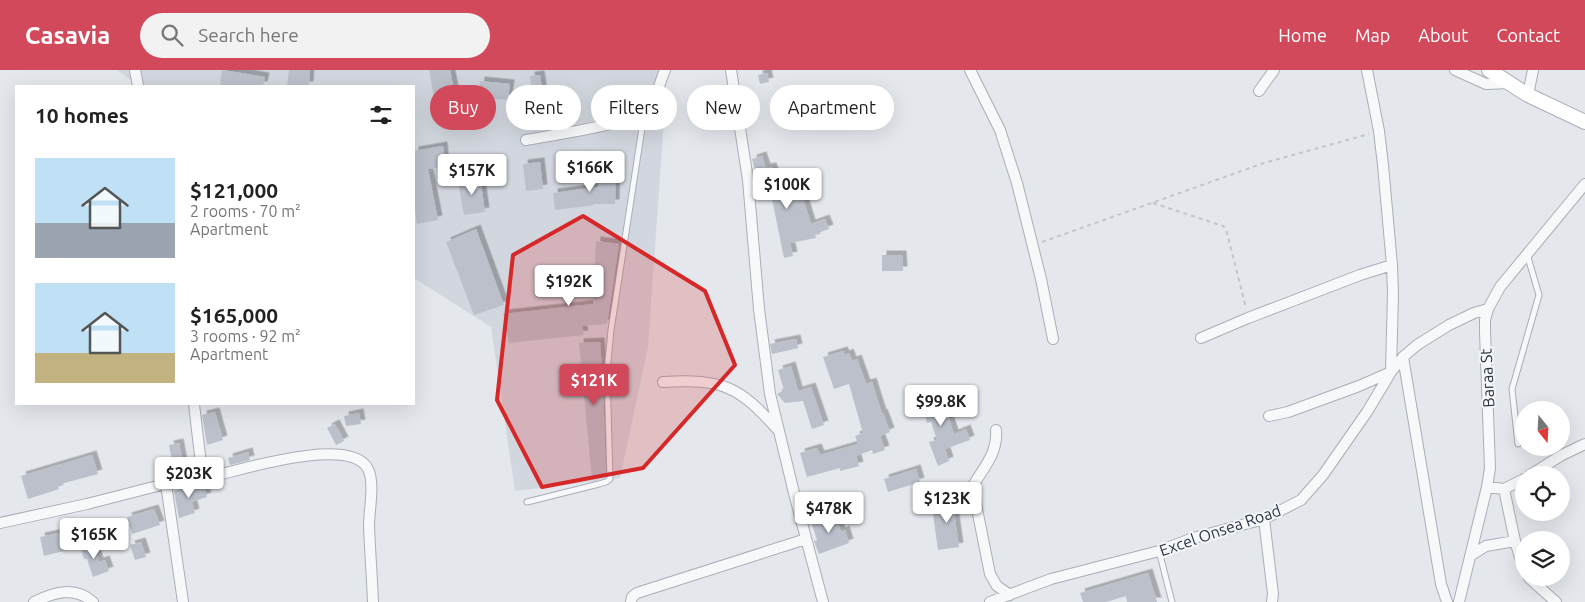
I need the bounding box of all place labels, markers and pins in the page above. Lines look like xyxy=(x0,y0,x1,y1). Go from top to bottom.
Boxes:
pin: $166K xyxy=(555,150,625,193)
pin: $157K xyxy=(437,154,507,196)
pin: $100K xyxy=(752,168,822,210)
pin: $192K xyxy=(534,264,604,307)
pin: $121K xyxy=(559,364,629,406)
pin: $99.8K xyxy=(900,384,982,427)
pin: $203K xyxy=(154,456,224,499)
pin: $123K xyxy=(912,482,982,524)
pin: $478K xyxy=(794,492,864,534)
pin: $165K xyxy=(59,518,129,560)

